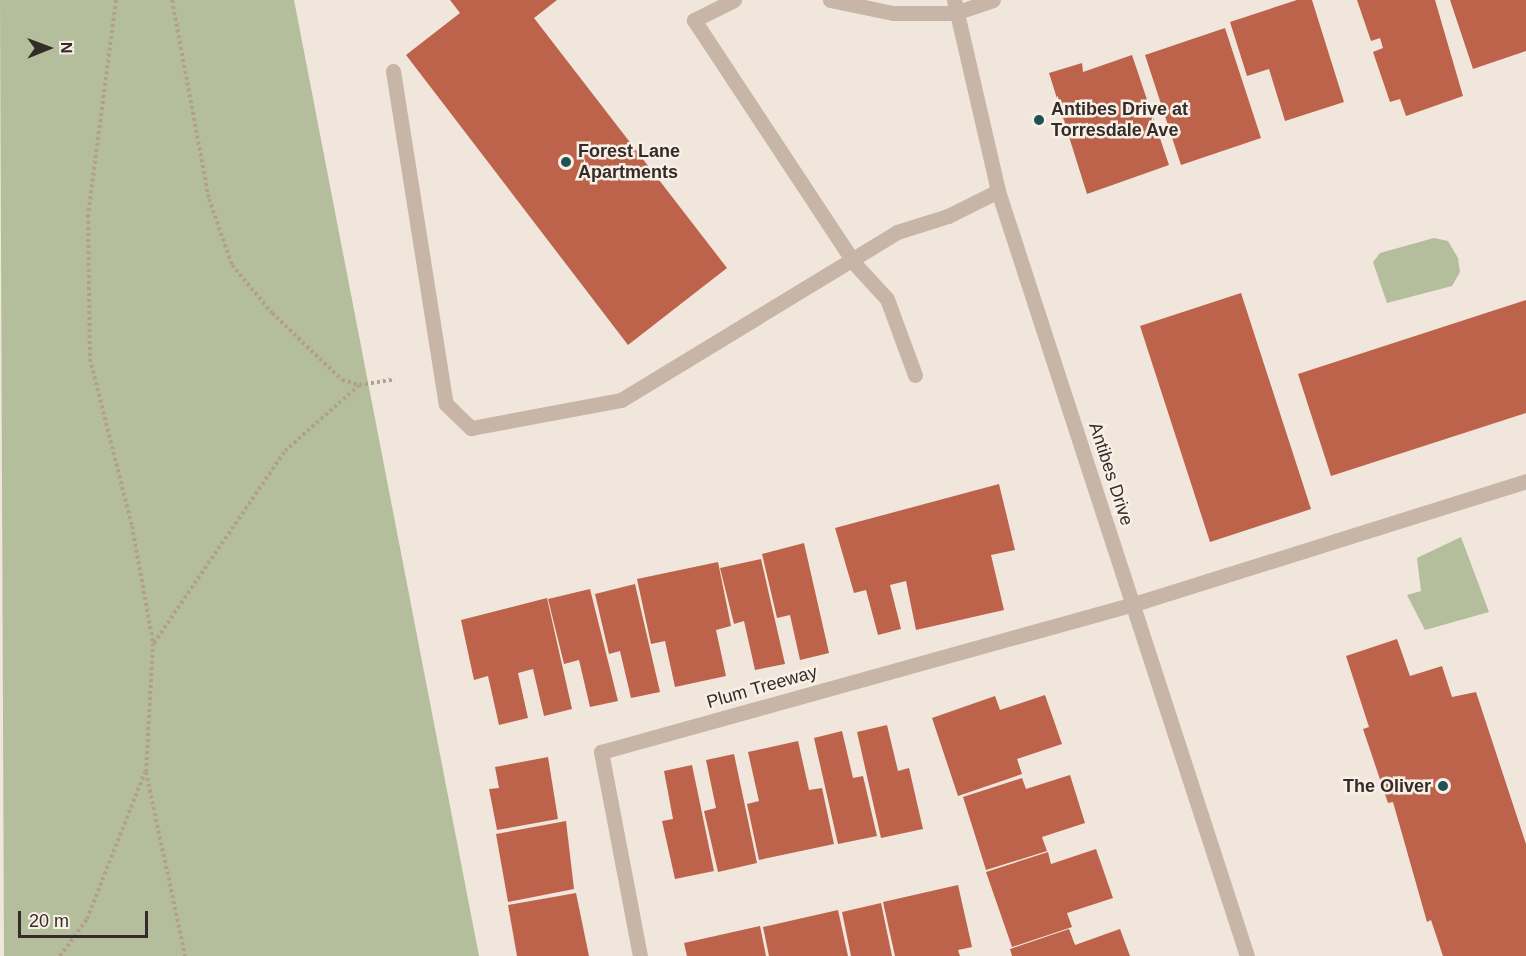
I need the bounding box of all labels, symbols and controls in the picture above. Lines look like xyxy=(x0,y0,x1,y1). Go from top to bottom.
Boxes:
north arrow xyxy=(18,18,78,78)
text: N xyxy=(58,42,75,54)
place label: Antibes Drive at Torresdale Ave xyxy=(1051,99,1188,142)
marker: Antibes Drive at Torresdale Ave xyxy=(1032,113,1046,127)
place label: Forest Lane Apartments xyxy=(578,141,680,184)
marker: Forest Lane Apartments xyxy=(559,155,573,169)
street label: Antibes Drive xyxy=(1084,420,1138,528)
street label: Plum Treeway xyxy=(704,661,820,713)
place label: The Oliver xyxy=(1343,775,1431,797)
marker: The Oliver xyxy=(1436,779,1450,793)
scale bar xyxy=(21,899,152,937)
text: 20 m xyxy=(29,911,69,931)

